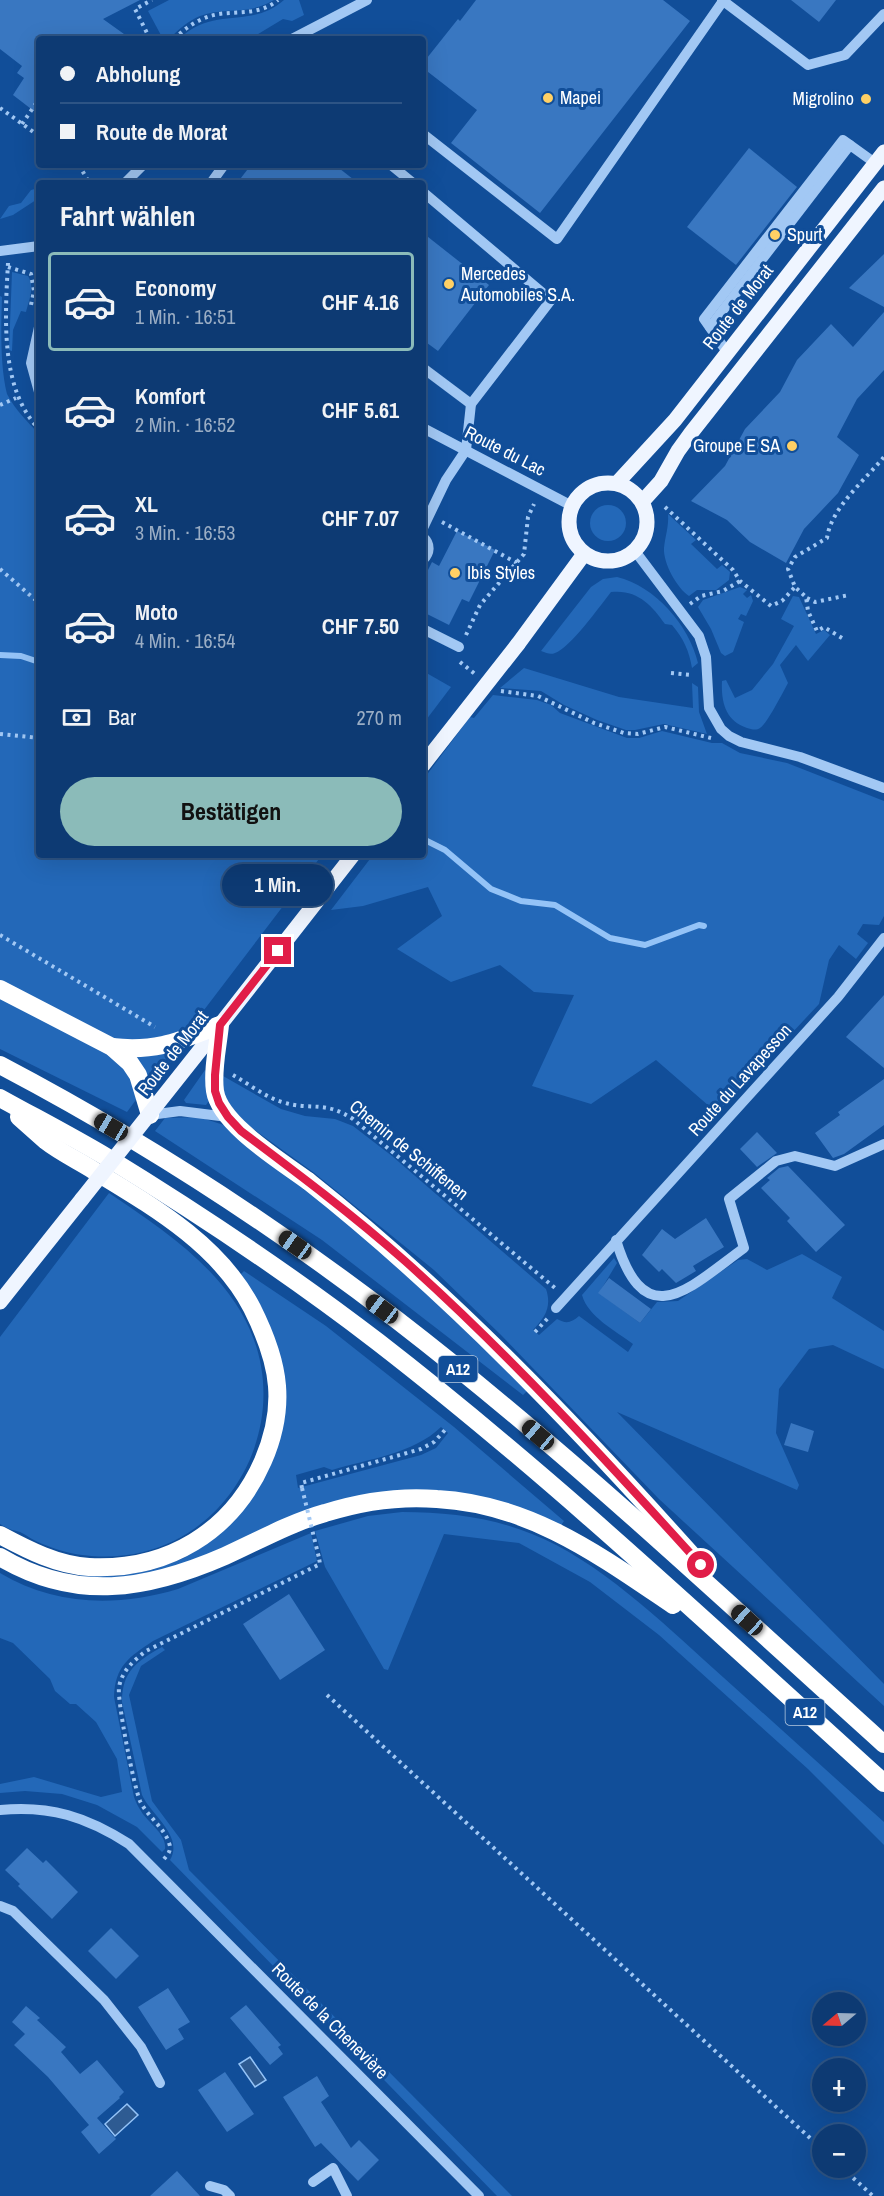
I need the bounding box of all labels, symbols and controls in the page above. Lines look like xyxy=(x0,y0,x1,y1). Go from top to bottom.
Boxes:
text: Abholung xyxy=(96,59,180,89)
place label: Mapei xyxy=(560,85,601,110)
place label: Migrolino xyxy=(792,86,854,111)
marker: Mapei xyxy=(541,91,555,105)
marker: Migrolino xyxy=(859,92,873,106)
text: Route de Morat xyxy=(96,117,227,147)
text: Fahrt wählen xyxy=(60,198,196,234)
place label: Spurt xyxy=(787,222,822,247)
marker: Spurt xyxy=(768,228,782,242)
street label: Route de Morat xyxy=(696,259,779,354)
place label: Mercedes Automobiles S.A. xyxy=(460,261,575,307)
text: Economy xyxy=(135,273,216,303)
icon: car xyxy=(63,275,117,329)
marker: Mercedes Automobiles S.A. xyxy=(442,277,456,291)
text: CHF 4.16 xyxy=(322,287,399,317)
text: 1 Min. · 16:51 xyxy=(135,303,235,330)
text: Komfort xyxy=(135,381,205,411)
icon: car xyxy=(63,383,117,437)
text: CHF 5.61 xyxy=(322,395,399,425)
text: 2 Min. · 16:52 xyxy=(135,411,235,438)
street label: Route du Lac xyxy=(460,419,550,482)
place label: Groupe E SA xyxy=(693,433,780,458)
marker: Groupe E SA xyxy=(785,439,799,453)
text: XL xyxy=(135,489,158,519)
icon: car xyxy=(63,491,117,545)
text: CHF 7.07 xyxy=(322,503,399,533)
text: 3 Min. · 16:53 xyxy=(135,519,235,546)
place label: Ibis Styles xyxy=(467,560,535,585)
marker: Ibis Styles xyxy=(448,566,462,580)
text: Moto xyxy=(135,597,178,627)
icon: car xyxy=(63,599,117,653)
text: CHF 7.50 xyxy=(322,611,399,641)
text: 4 Min. · 16:54 xyxy=(135,627,235,654)
icon: cash xyxy=(60,701,93,734)
text: Bar xyxy=(108,702,136,732)
text: 270 m xyxy=(356,704,402,731)
button: Bestätigen xyxy=(60,777,402,846)
callout: 1 Min. xyxy=(222,864,334,906)
text: 1 Min. xyxy=(254,871,301,898)
route end xyxy=(264,937,291,964)
street label: Route de Morat xyxy=(131,1005,214,1100)
street label: Route du Lavapesson xyxy=(682,1018,797,1141)
street label: Chemin de Schiffenen xyxy=(344,1094,474,1205)
car xyxy=(91,1110,131,1144)
car xyxy=(275,1227,315,1263)
car xyxy=(362,1291,402,1327)
road number: A12 xyxy=(438,1356,478,1382)
car xyxy=(518,1417,558,1453)
route start xyxy=(687,1551,714,1578)
car xyxy=(728,1601,766,1639)
road number: A12 xyxy=(786,1699,824,1725)
street label: Route de la Chenevière xyxy=(266,1957,394,2085)
north arrow xyxy=(812,1992,866,2046)
map controls xyxy=(812,1992,866,2178)
button: + xyxy=(812,2058,866,2112)
button: − xyxy=(812,2124,866,2178)

